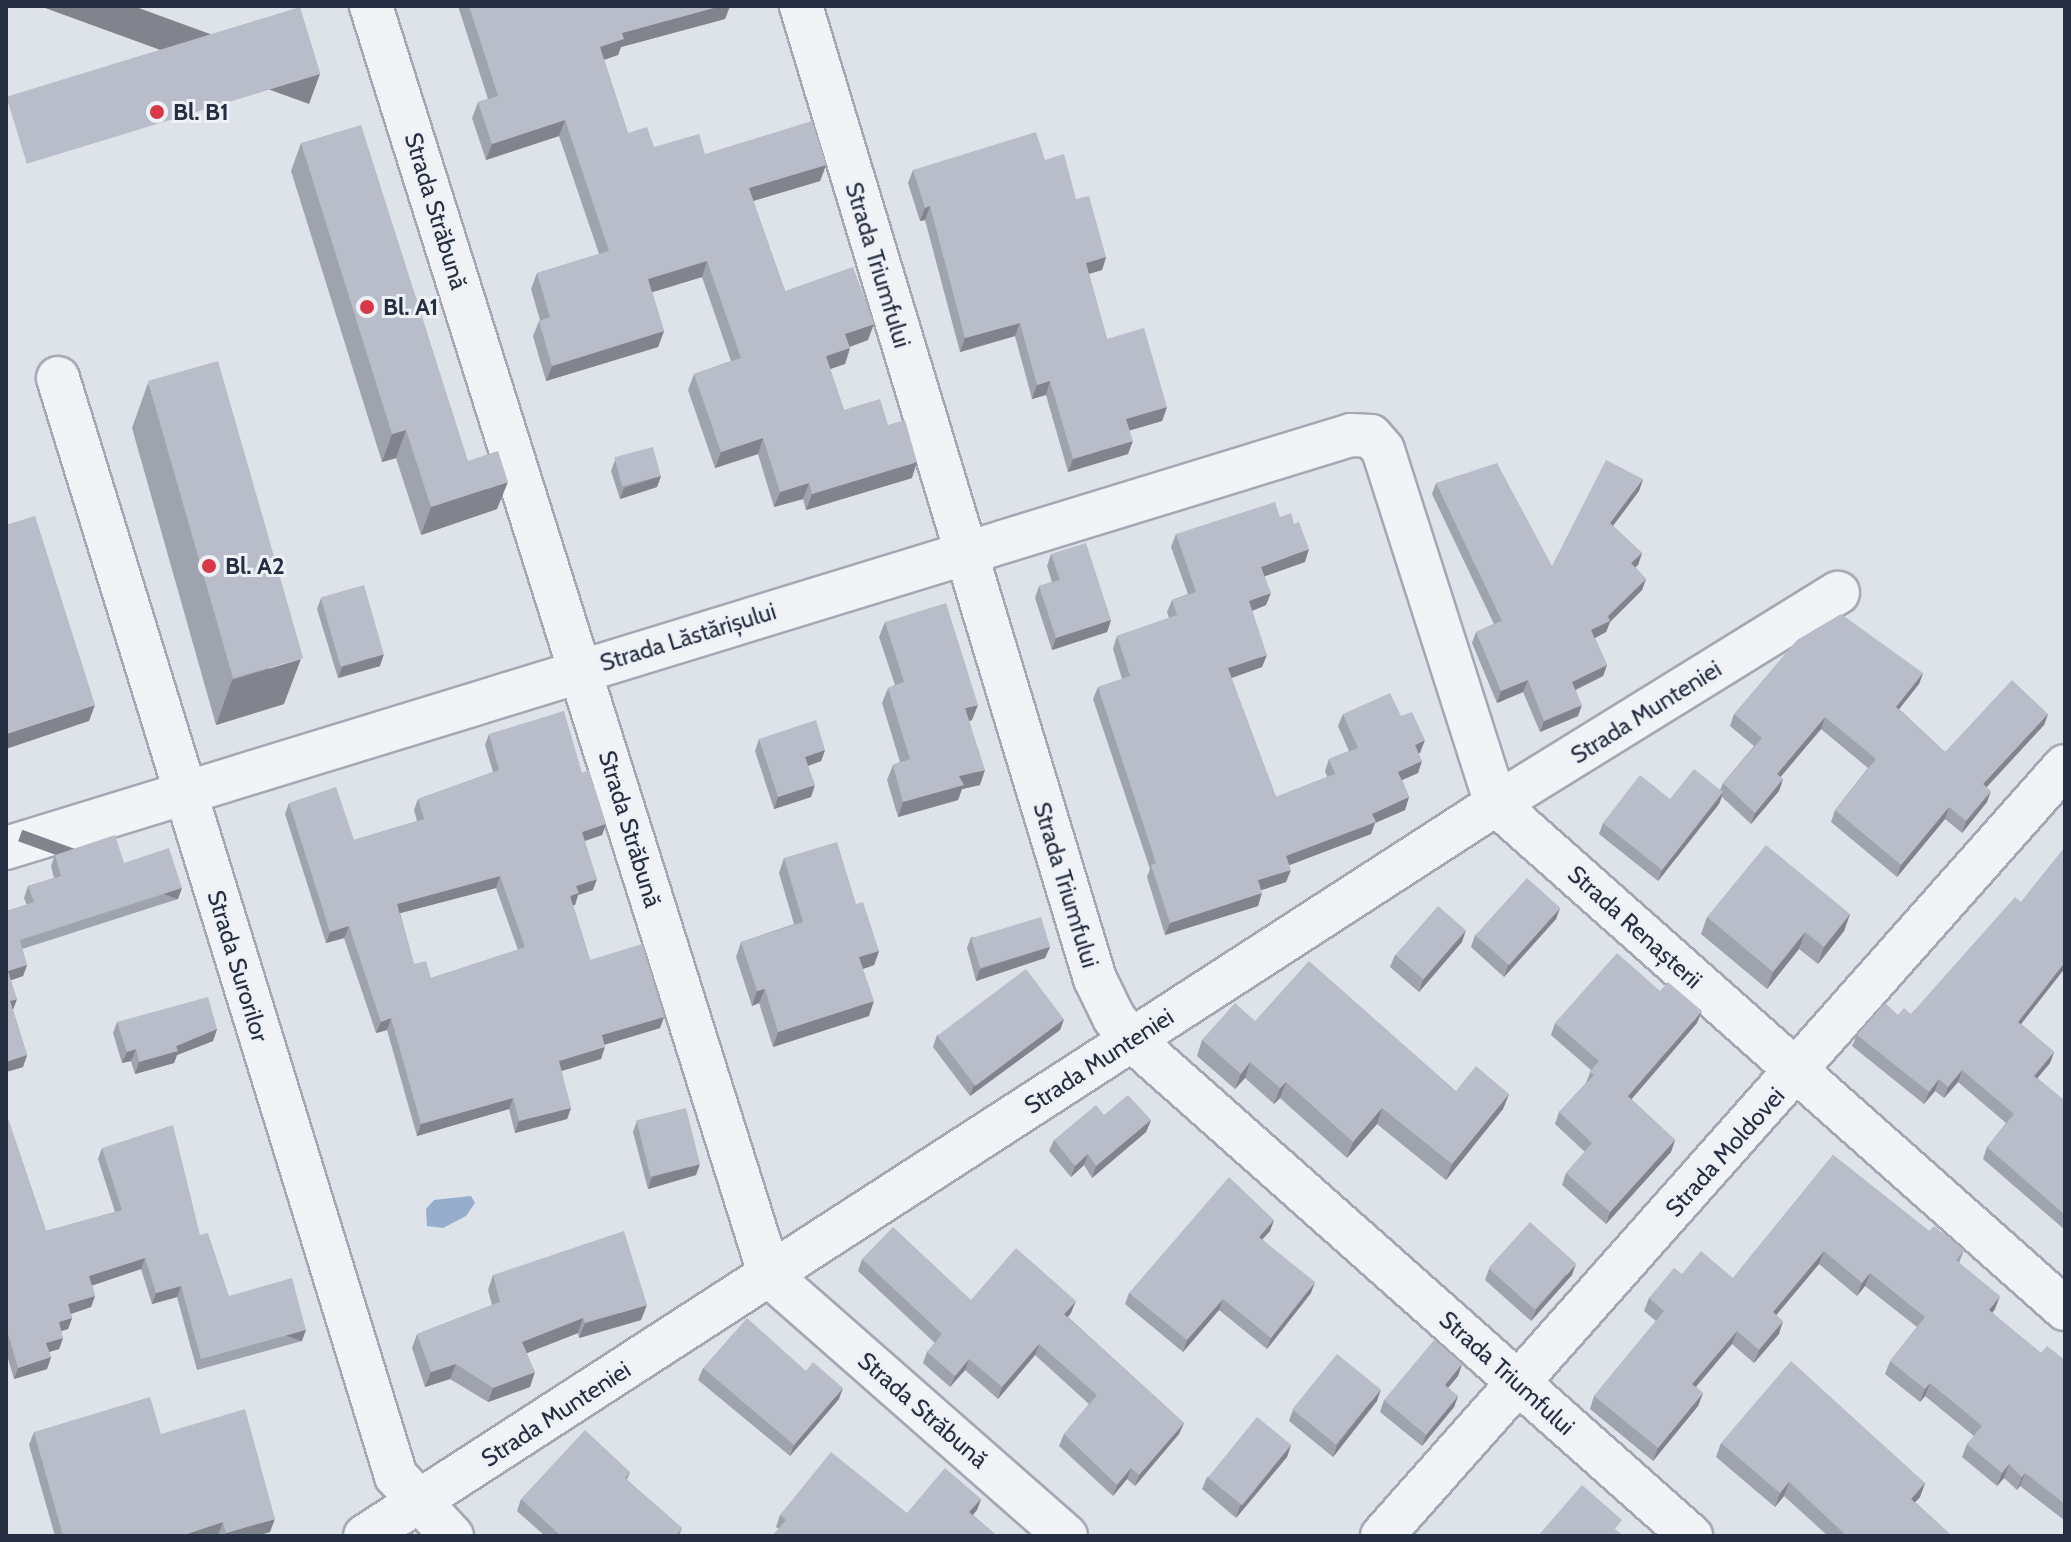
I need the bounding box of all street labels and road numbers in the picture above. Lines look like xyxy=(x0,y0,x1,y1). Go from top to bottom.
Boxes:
street label: Strada Străbună xyxy=(398,129,474,293)
street label: Strada Triumfului xyxy=(839,179,917,351)
street label: Strada Lăstărișului xyxy=(597,597,779,677)
street label: Strada Munteniei xyxy=(1565,654,1727,770)
street label: Strada Străbună xyxy=(592,747,668,911)
street label: Strada Triumfului xyxy=(1027,799,1105,971)
street label: Strada Renașterii xyxy=(1562,859,1708,995)
street label: Strada Surorilor xyxy=(201,887,275,1045)
street label: Strada Munteniei xyxy=(1019,1002,1179,1120)
street label: Strada Moldovei xyxy=(1659,1081,1791,1223)
street label: Strada Triumfului xyxy=(1434,1305,1580,1441)
street label: Strada Străbună xyxy=(852,1346,994,1474)
street label: Strada Munteniei xyxy=(476,1355,636,1473)

